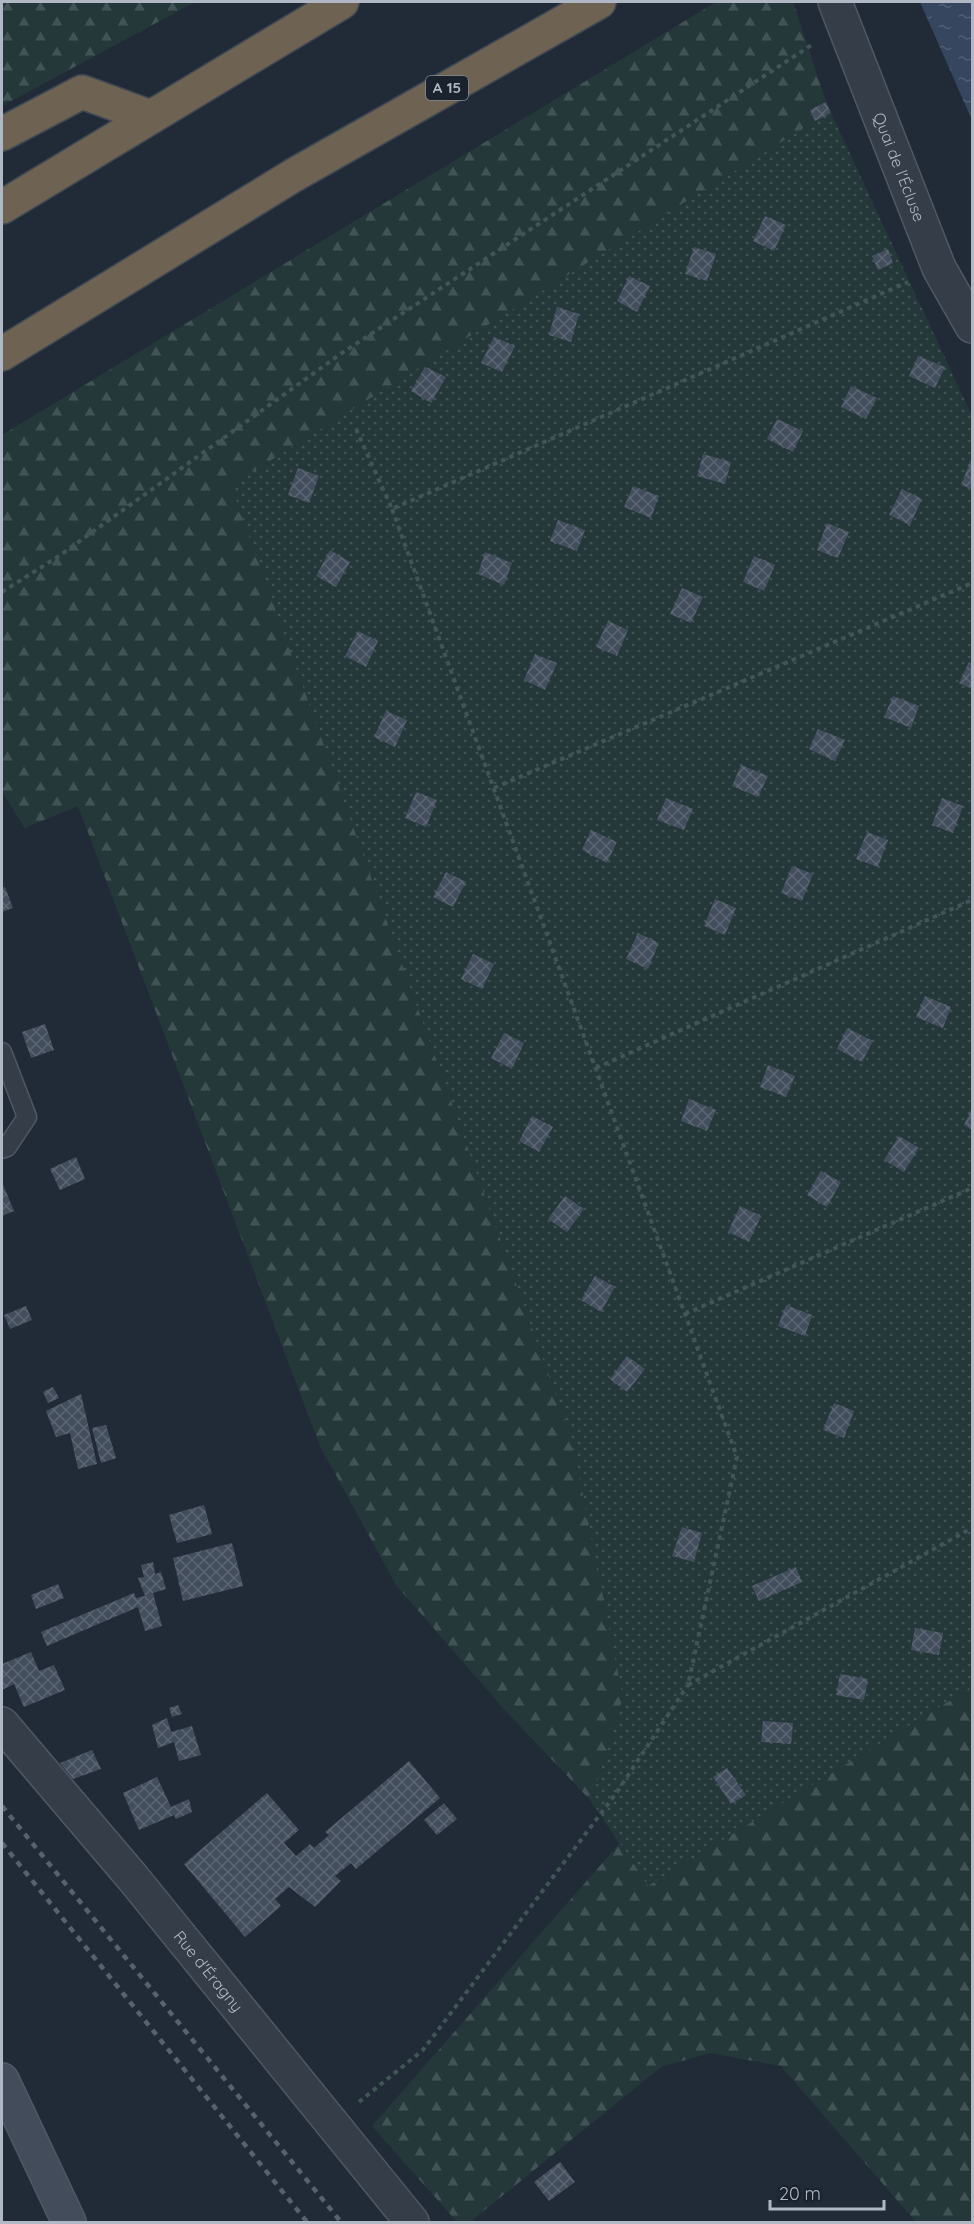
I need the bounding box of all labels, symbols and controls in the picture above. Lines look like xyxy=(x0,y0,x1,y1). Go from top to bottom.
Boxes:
road number: A 15 xyxy=(426,76,468,100)
street label: Quai de l'Écluse xyxy=(869,109,930,224)
street label: Rue d'Éragny xyxy=(170,1926,247,2016)
scale bar xyxy=(770,2173,884,2211)
text: 20 m xyxy=(779,2182,821,2205)

